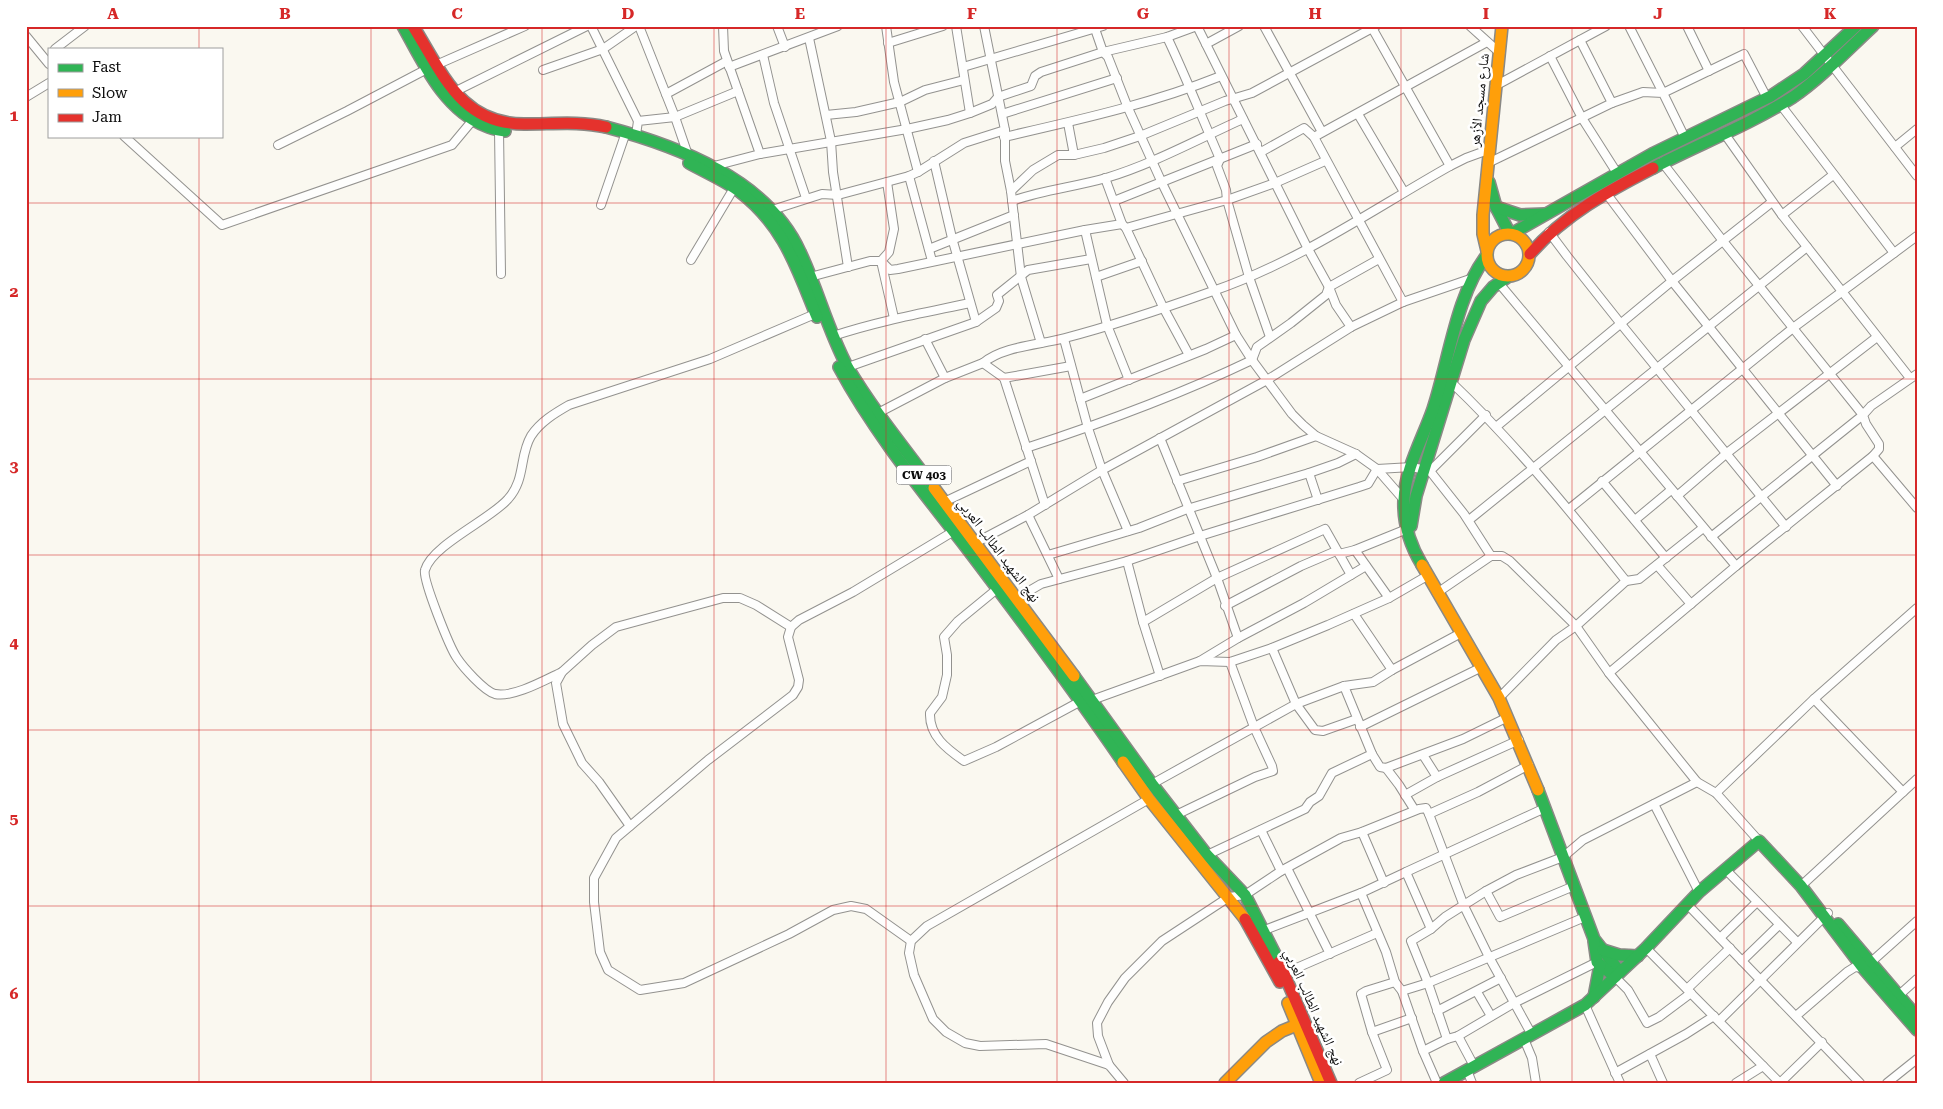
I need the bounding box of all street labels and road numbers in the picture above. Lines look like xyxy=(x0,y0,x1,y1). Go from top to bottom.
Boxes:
street label: شارع مسجد الأزهر xyxy=(1466,52,1494,149)
road number: CW 403 xyxy=(896,466,952,484)
street label: نهج الشهيد الطالب العربي xyxy=(952,495,1043,607)
street label: نهج الشهيد الطالب العربي xyxy=(1278,946,1347,1069)

